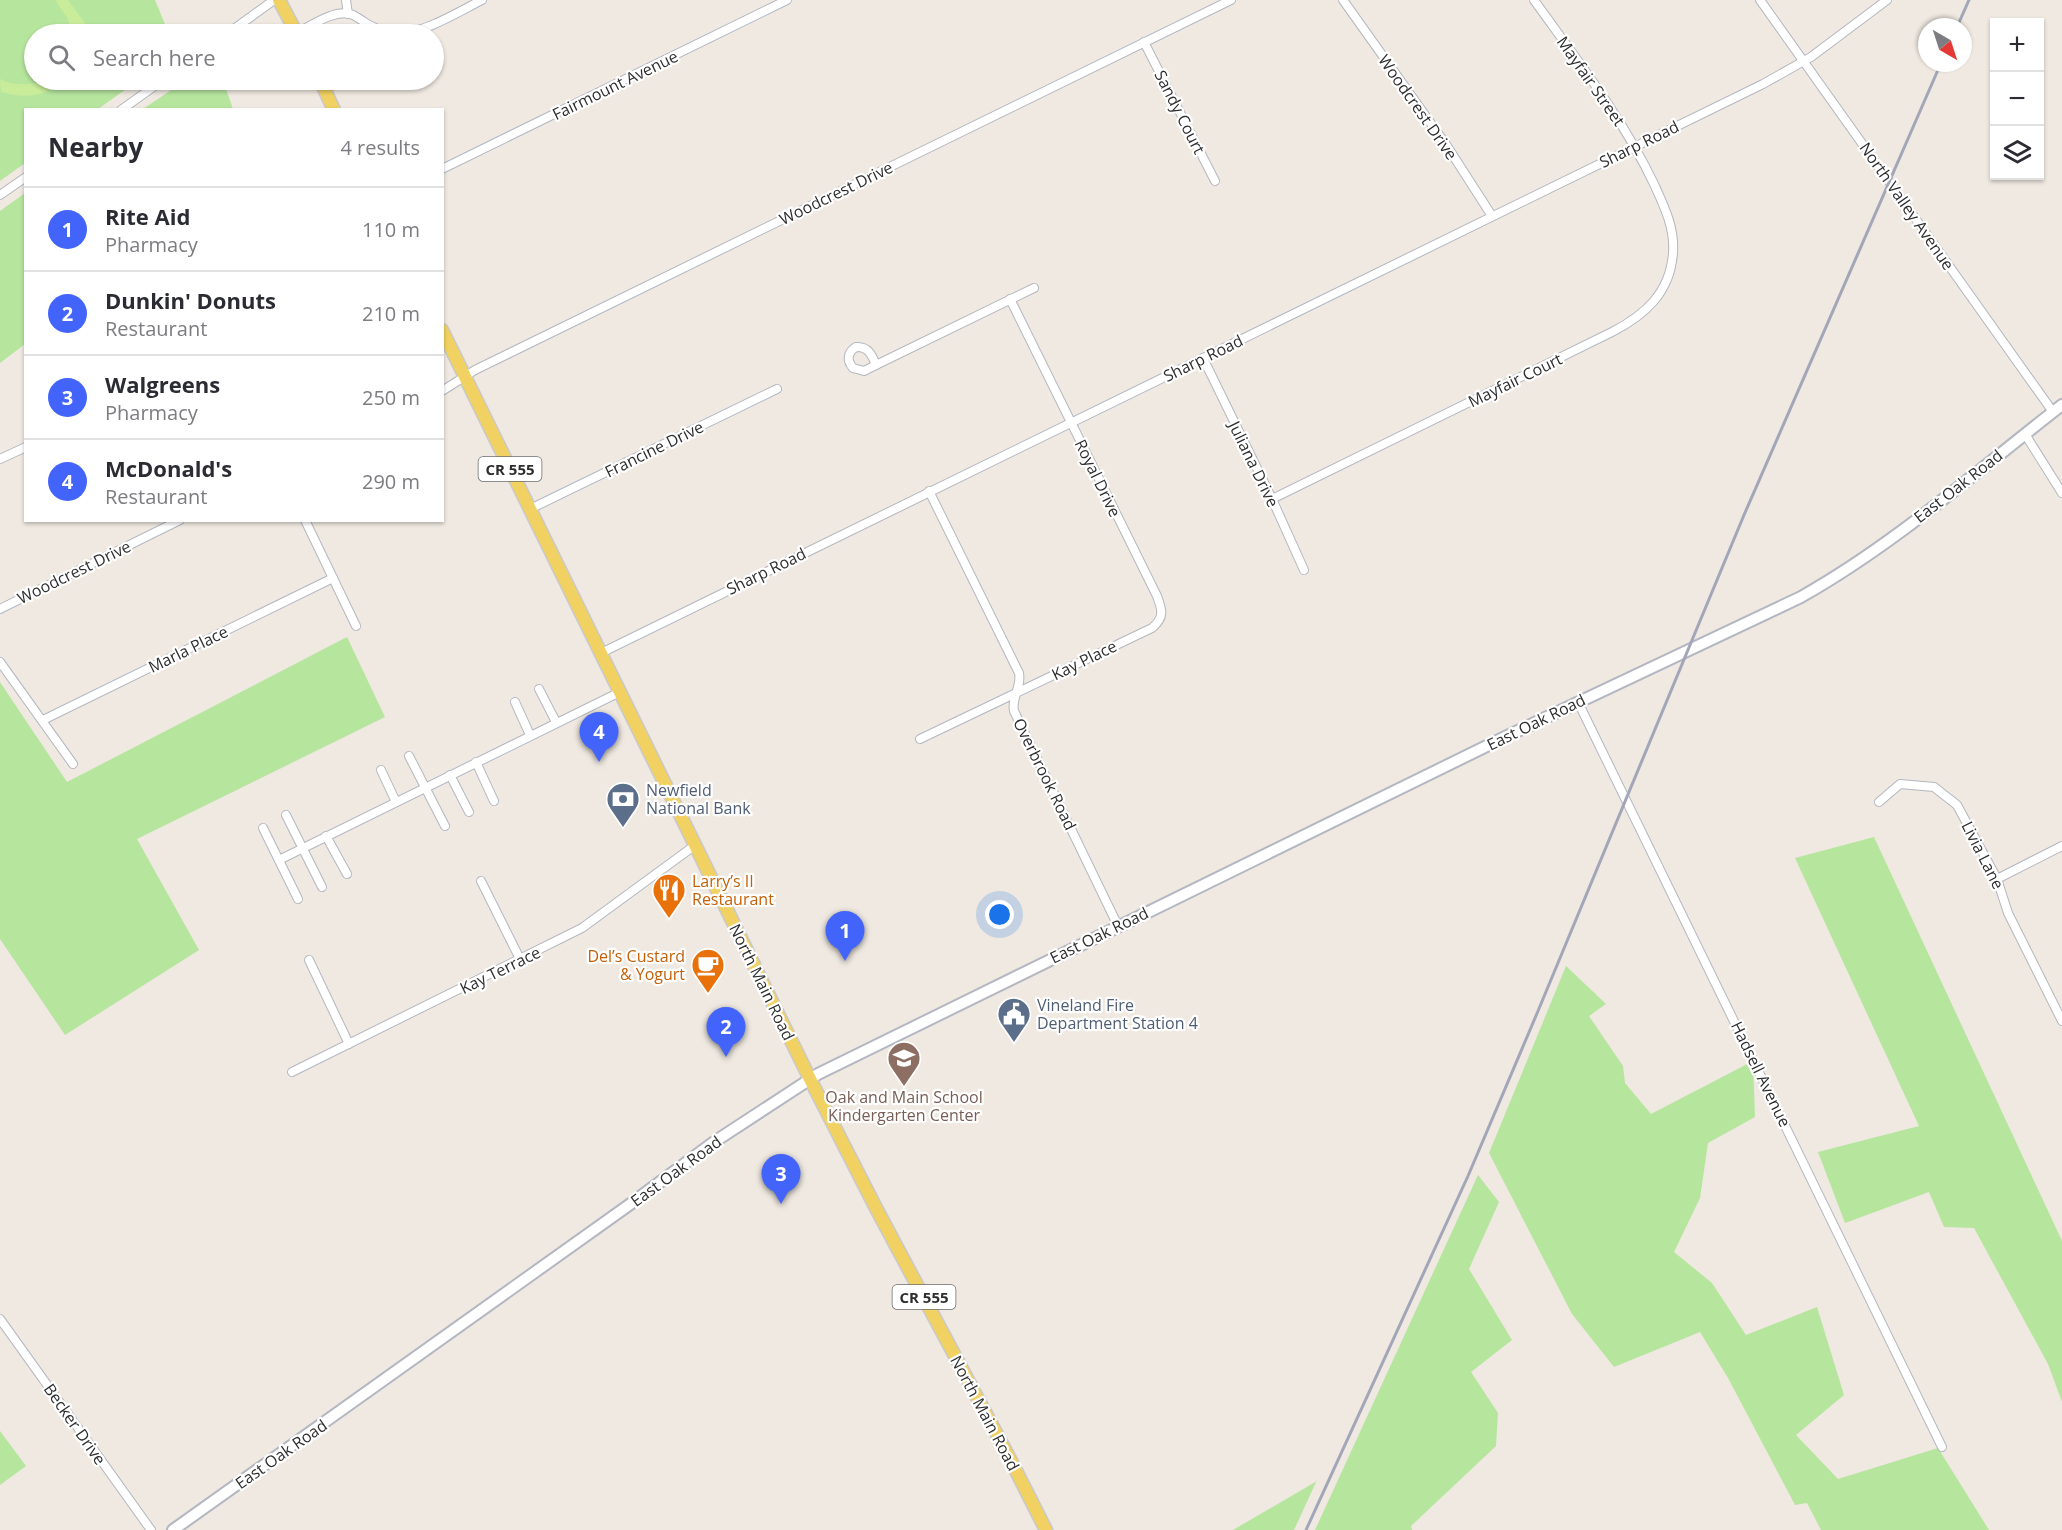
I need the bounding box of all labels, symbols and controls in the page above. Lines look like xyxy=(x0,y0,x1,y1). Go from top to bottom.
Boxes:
north arrow xyxy=(1918,18,1972,72)
map controls xyxy=(1990,18,2044,180)
button: + xyxy=(1990,18,2044,72)
search box xyxy=(24,24,444,90)
street label: Mayfair Street xyxy=(1552,32,1630,131)
icon: search xyxy=(45,41,78,74)
text: Search here xyxy=(93,42,216,72)
street label: Fairmount Avenue xyxy=(548,45,682,125)
street label: Woodcrest Drive xyxy=(1374,50,1462,164)
street label: Sandy Court xyxy=(1149,66,1211,158)
button: − xyxy=(1990,72,2044,126)
street label: Sharp Road xyxy=(1595,115,1683,173)
button: layers xyxy=(1990,126,2044,180)
text: Nearby xyxy=(48,129,143,165)
text: 4 results xyxy=(340,134,420,161)
street label: North Valley Avenue xyxy=(1855,138,1959,274)
street label: Woodcrest Drive xyxy=(776,156,896,230)
text: Rite Aid xyxy=(105,201,190,231)
text: 1 xyxy=(62,216,73,243)
text: 110 m xyxy=(362,216,420,243)
text: Pharmacy xyxy=(105,231,198,258)
text: Dunkin' Donuts xyxy=(105,285,276,315)
text: 2 xyxy=(62,300,73,327)
text: 210 m xyxy=(362,300,420,327)
text: Restaurant xyxy=(105,315,207,342)
street label: Sharp Road xyxy=(1159,329,1247,387)
street label: Mayfair Court xyxy=(1464,348,1566,412)
text: Walgreens xyxy=(105,369,220,399)
text: 3 xyxy=(62,384,73,411)
text: 250 m xyxy=(362,384,420,411)
text: Pharmacy xyxy=(105,399,198,426)
street label: Francine Drive xyxy=(601,416,707,482)
street label: Juliana Drive xyxy=(1223,416,1284,511)
street label: Royal Drive xyxy=(1070,436,1126,520)
street label: East Oak Road xyxy=(1909,444,2007,528)
text: McDonald's xyxy=(105,453,232,483)
road number: CR 555 xyxy=(478,457,542,481)
text: 4 xyxy=(62,468,73,495)
text: 290 m xyxy=(362,468,420,495)
text: Restaurant xyxy=(105,483,207,510)
street label: Woodcrest Drive xyxy=(14,535,134,609)
street label: Sharp Road xyxy=(722,542,810,600)
street label: Marla Place xyxy=(144,620,232,678)
street label: Kay Place xyxy=(1048,635,1120,685)
street label: East Oak Road xyxy=(1483,689,1589,755)
pin: 4 xyxy=(580,712,618,762)
street label: Overbrook Road xyxy=(1008,714,1082,834)
place label: Newfield National Bank xyxy=(646,779,751,819)
bank icon: Newfield National Bank xyxy=(605,781,641,828)
street label: Livia Lane xyxy=(1957,817,2009,893)
place label: Larry’s II Restaurant xyxy=(692,870,774,910)
restaurant icon: Larry’s II Restaurant xyxy=(651,872,687,919)
your location xyxy=(985,900,1014,929)
street label: East Oak Road xyxy=(1046,902,1152,968)
pin: 1 xyxy=(826,912,864,961)
street label: North Main Road xyxy=(724,920,800,1044)
street label: Kay Terrace xyxy=(456,941,544,999)
place label: Del’s Custard & Yogurt xyxy=(587,945,685,985)
cafe icon: Del’s Custard & Yogurt xyxy=(690,947,726,994)
place label: Vineland Fire Department Station 4 xyxy=(1037,994,1198,1034)
public building icon: Vineland Fire Department Station 4 xyxy=(996,996,1032,1043)
pin: 2 xyxy=(706,1008,746,1057)
street label: Hadsell Avenue xyxy=(1726,1017,1796,1131)
school or university icon: Oak and Main School Kindergarten Center xyxy=(886,1040,922,1087)
place label: Oak and Main School Kindergarten Center xyxy=(825,1086,983,1126)
street label: East Oak Road xyxy=(626,1131,726,1211)
pin: 3 xyxy=(762,1154,800,1204)
road number: CR 555 xyxy=(892,1285,956,1309)
street label: North Main Road xyxy=(945,1352,1025,1474)
street label: Becker Drive xyxy=(39,1379,111,1469)
street label: East Oak Road xyxy=(231,1414,331,1494)

